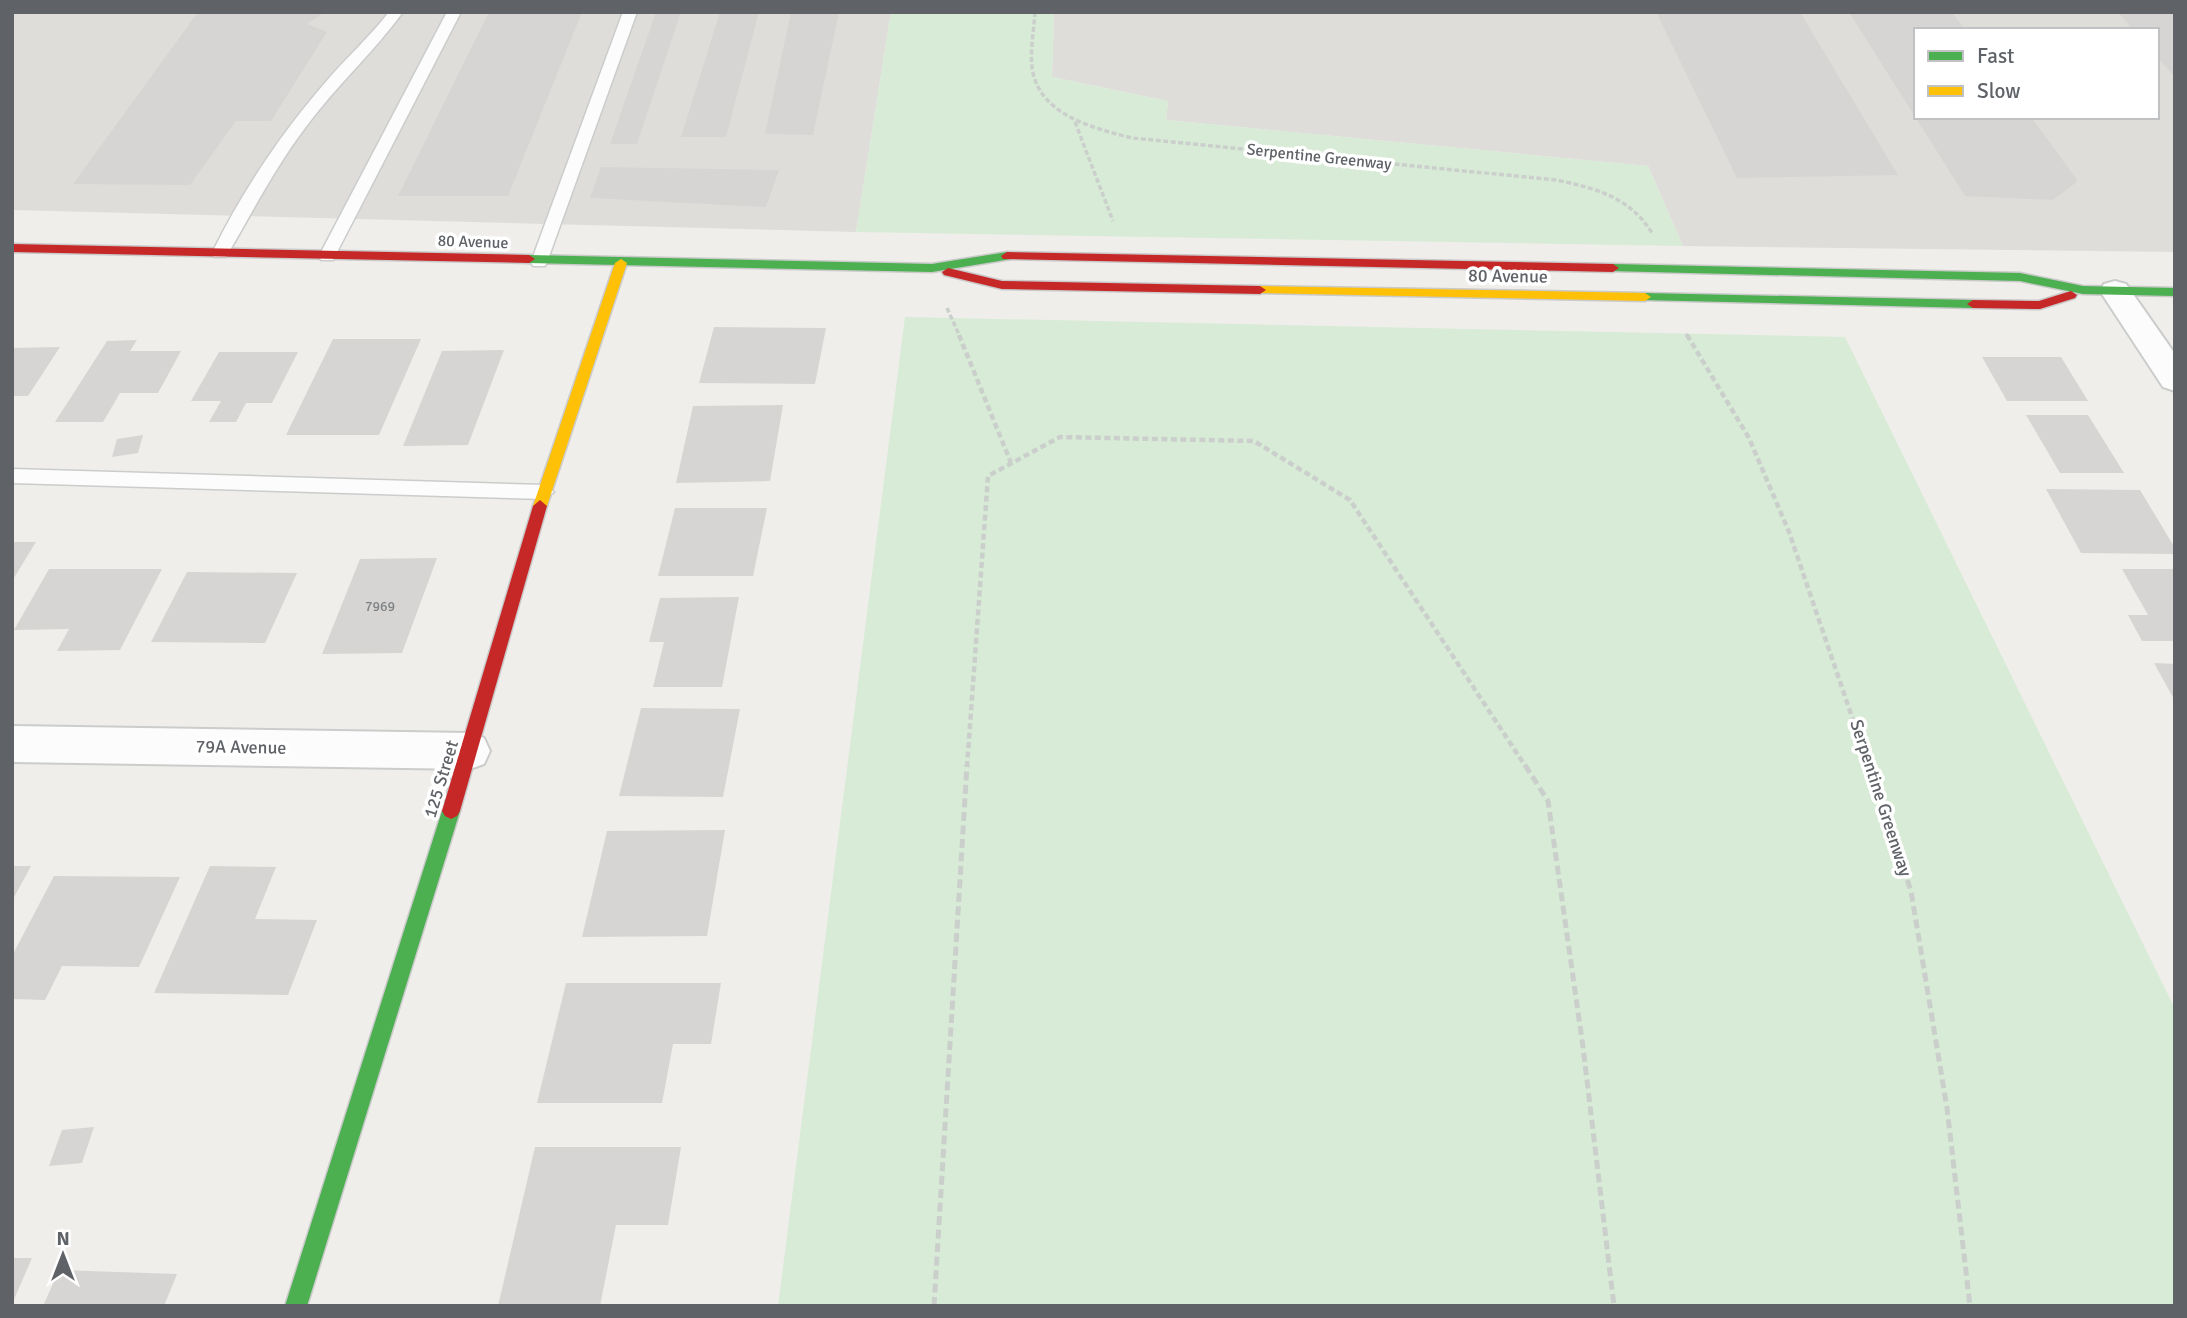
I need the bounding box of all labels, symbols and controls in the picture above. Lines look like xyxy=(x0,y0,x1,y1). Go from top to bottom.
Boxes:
legend xyxy=(1914,28,2159,119)
text: Fast xyxy=(1977,43,2014,69)
text: Slow xyxy=(1977,78,2021,104)
street label: Serpentine Greenway xyxy=(1246,139,1393,175)
street label: 80 Avenue xyxy=(437,231,509,253)
street label: 80 Avenue xyxy=(1468,264,1548,288)
house number: 7969 xyxy=(365,598,395,615)
street label: Serpentine Greenway xyxy=(1845,717,1917,880)
street label: 79A Avenue xyxy=(195,735,287,759)
street label: 125 Street xyxy=(419,738,463,820)
north arrow xyxy=(28,1220,98,1290)
text: N xyxy=(56,1227,70,1251)

